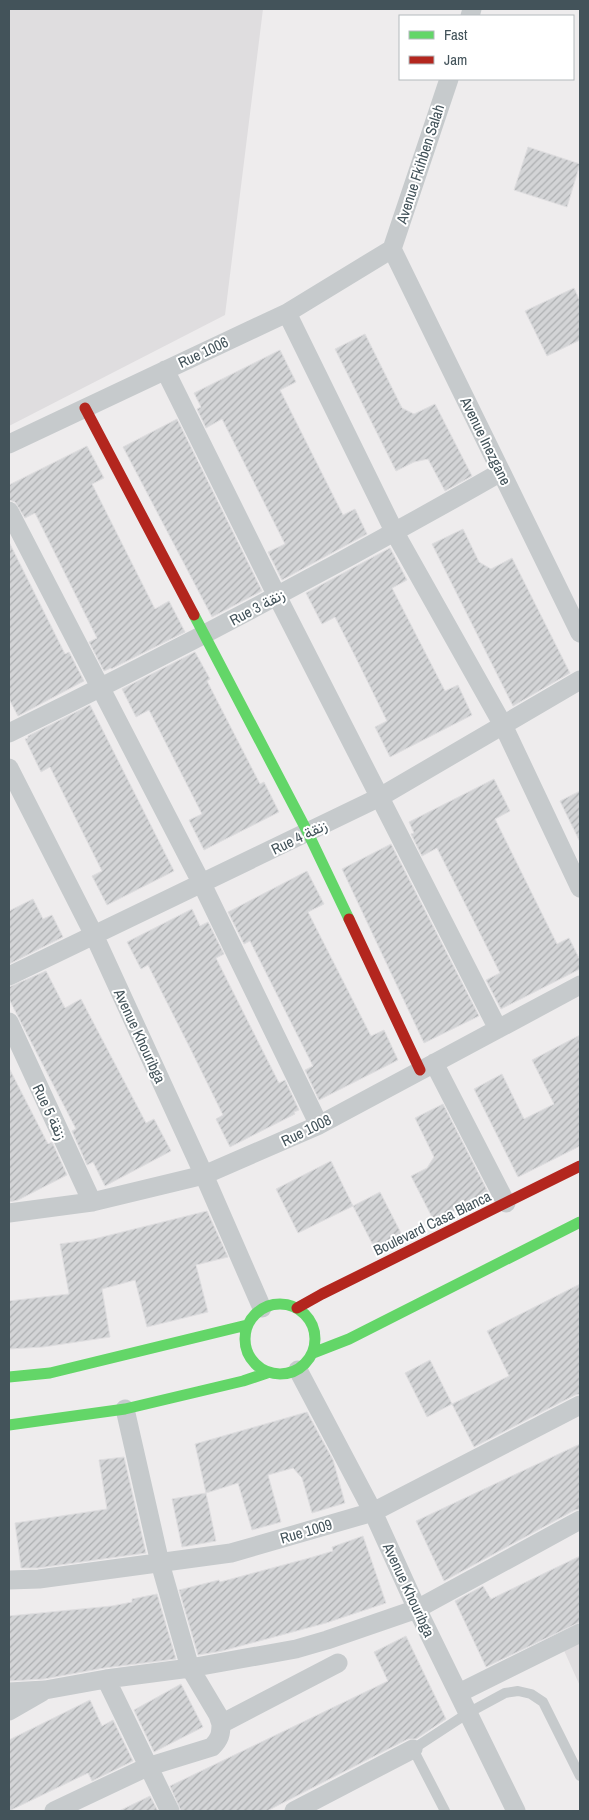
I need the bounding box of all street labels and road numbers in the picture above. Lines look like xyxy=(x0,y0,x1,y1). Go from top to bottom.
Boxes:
street label: Avenue Fkihben Salah xyxy=(391,102,449,227)
street label: Rue 1006 xyxy=(174,331,232,373)
street label: Avenue Inezgane xyxy=(455,393,516,489)
street label: Rue 3 زنقة xyxy=(226,584,288,630)
street label: Rue 4 زنقة xyxy=(267,814,331,860)
street label: Avenue Khouribga xyxy=(109,985,171,1087)
street label: Rue 5 زنقة xyxy=(28,1080,72,1144)
street label: Rue 1008 xyxy=(277,1109,335,1151)
street label: Boulevard Casa Blanca xyxy=(370,1185,495,1261)
street label: Rue 1009 xyxy=(277,1514,335,1548)
street label: Avenue Khouribga xyxy=(378,1539,440,1641)

